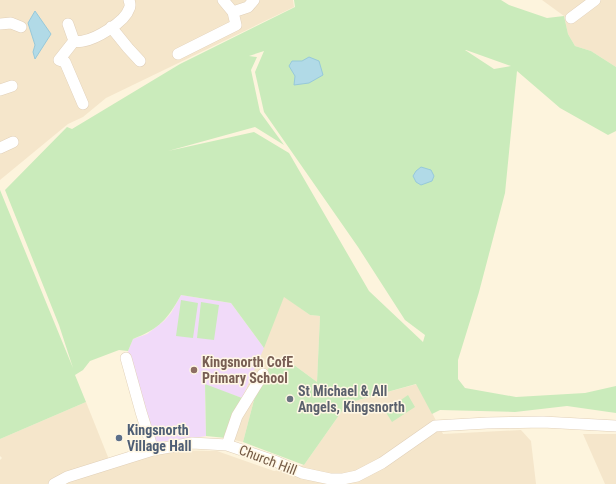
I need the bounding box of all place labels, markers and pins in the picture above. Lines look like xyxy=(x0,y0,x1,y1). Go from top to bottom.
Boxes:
place label: Kingsnorth CofE Primary School xyxy=(202,354,293,386)
marker: Kingsnorth CofE Primary School xyxy=(189,365,199,375)
place label: St Michael & All Angels, Kingsnorth xyxy=(298,383,405,415)
marker: St Michael & All Angels, Kingsnorth xyxy=(285,394,295,404)
place label: Kingsnorth Village Hall xyxy=(127,422,191,454)
marker: Kingsnorth Village Hall xyxy=(114,433,124,443)

